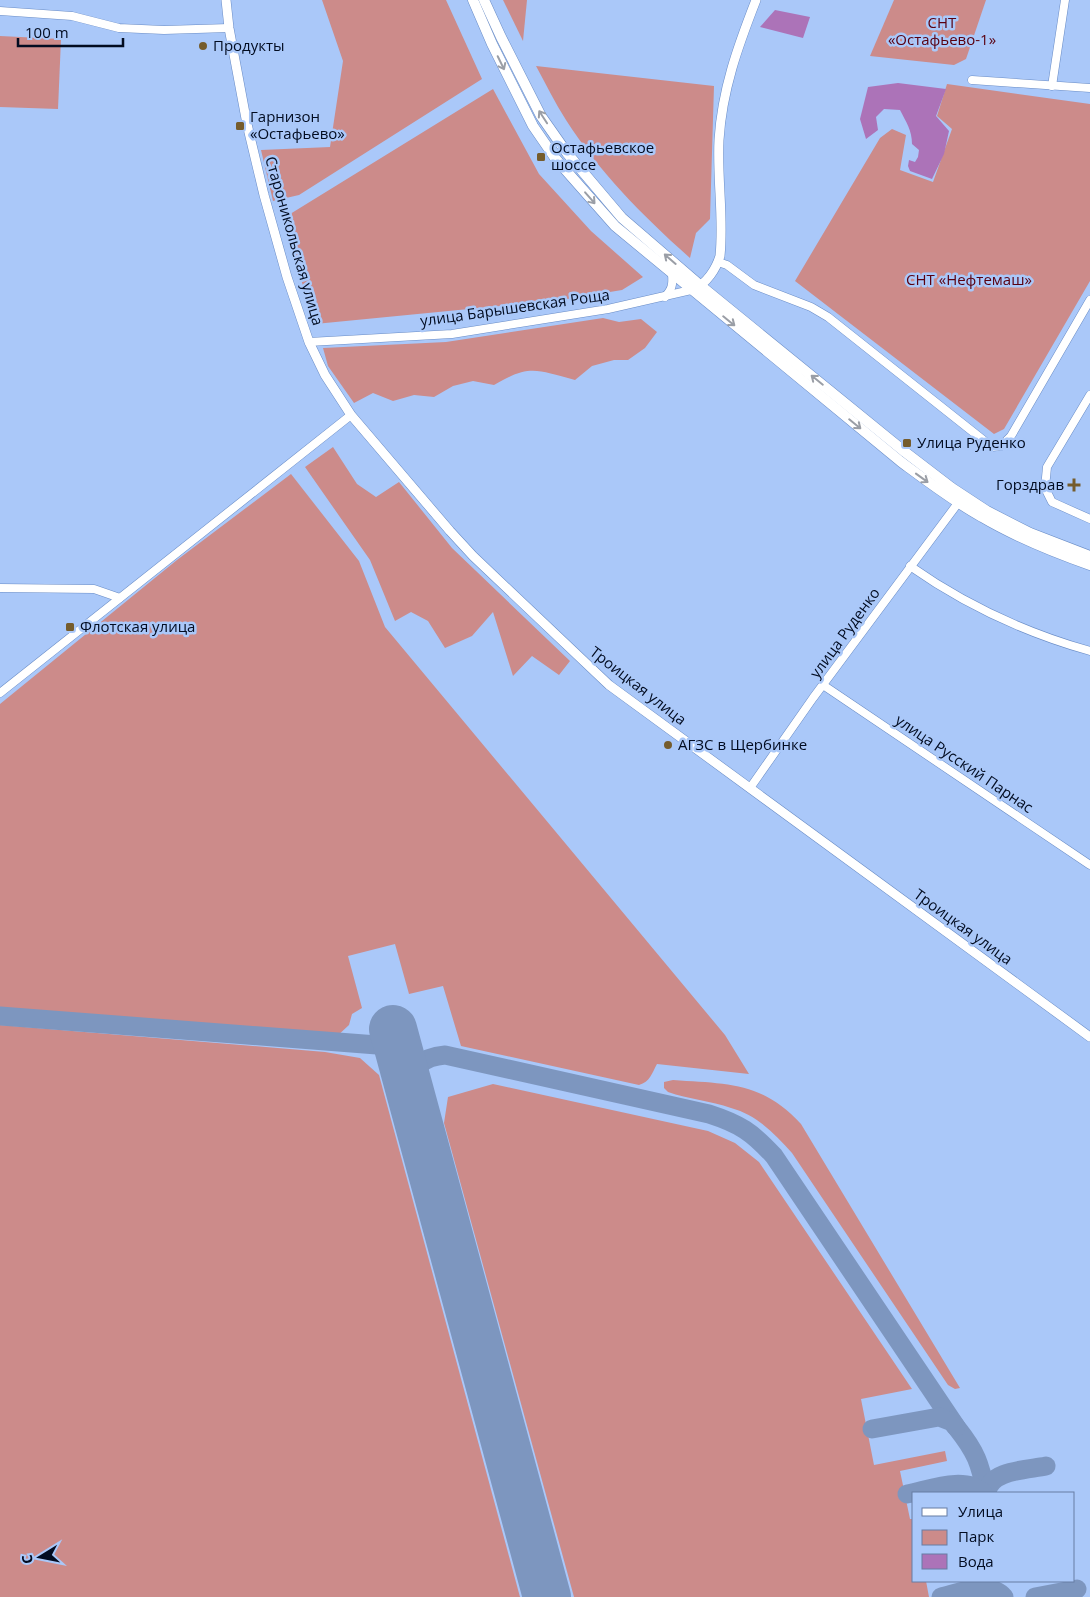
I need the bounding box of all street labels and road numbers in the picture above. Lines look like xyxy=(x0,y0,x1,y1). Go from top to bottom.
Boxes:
street label: Староникольская улица xyxy=(261,154,329,328)
street label: улица Барышевская Роща xyxy=(419,284,611,330)
street label: улица Руденко xyxy=(805,583,884,682)
street label: Троицкая улица xyxy=(586,641,691,729)
street label: улица Русский Парнас xyxy=(892,709,1037,817)
street label: Троицкая улица xyxy=(910,884,1017,969)

